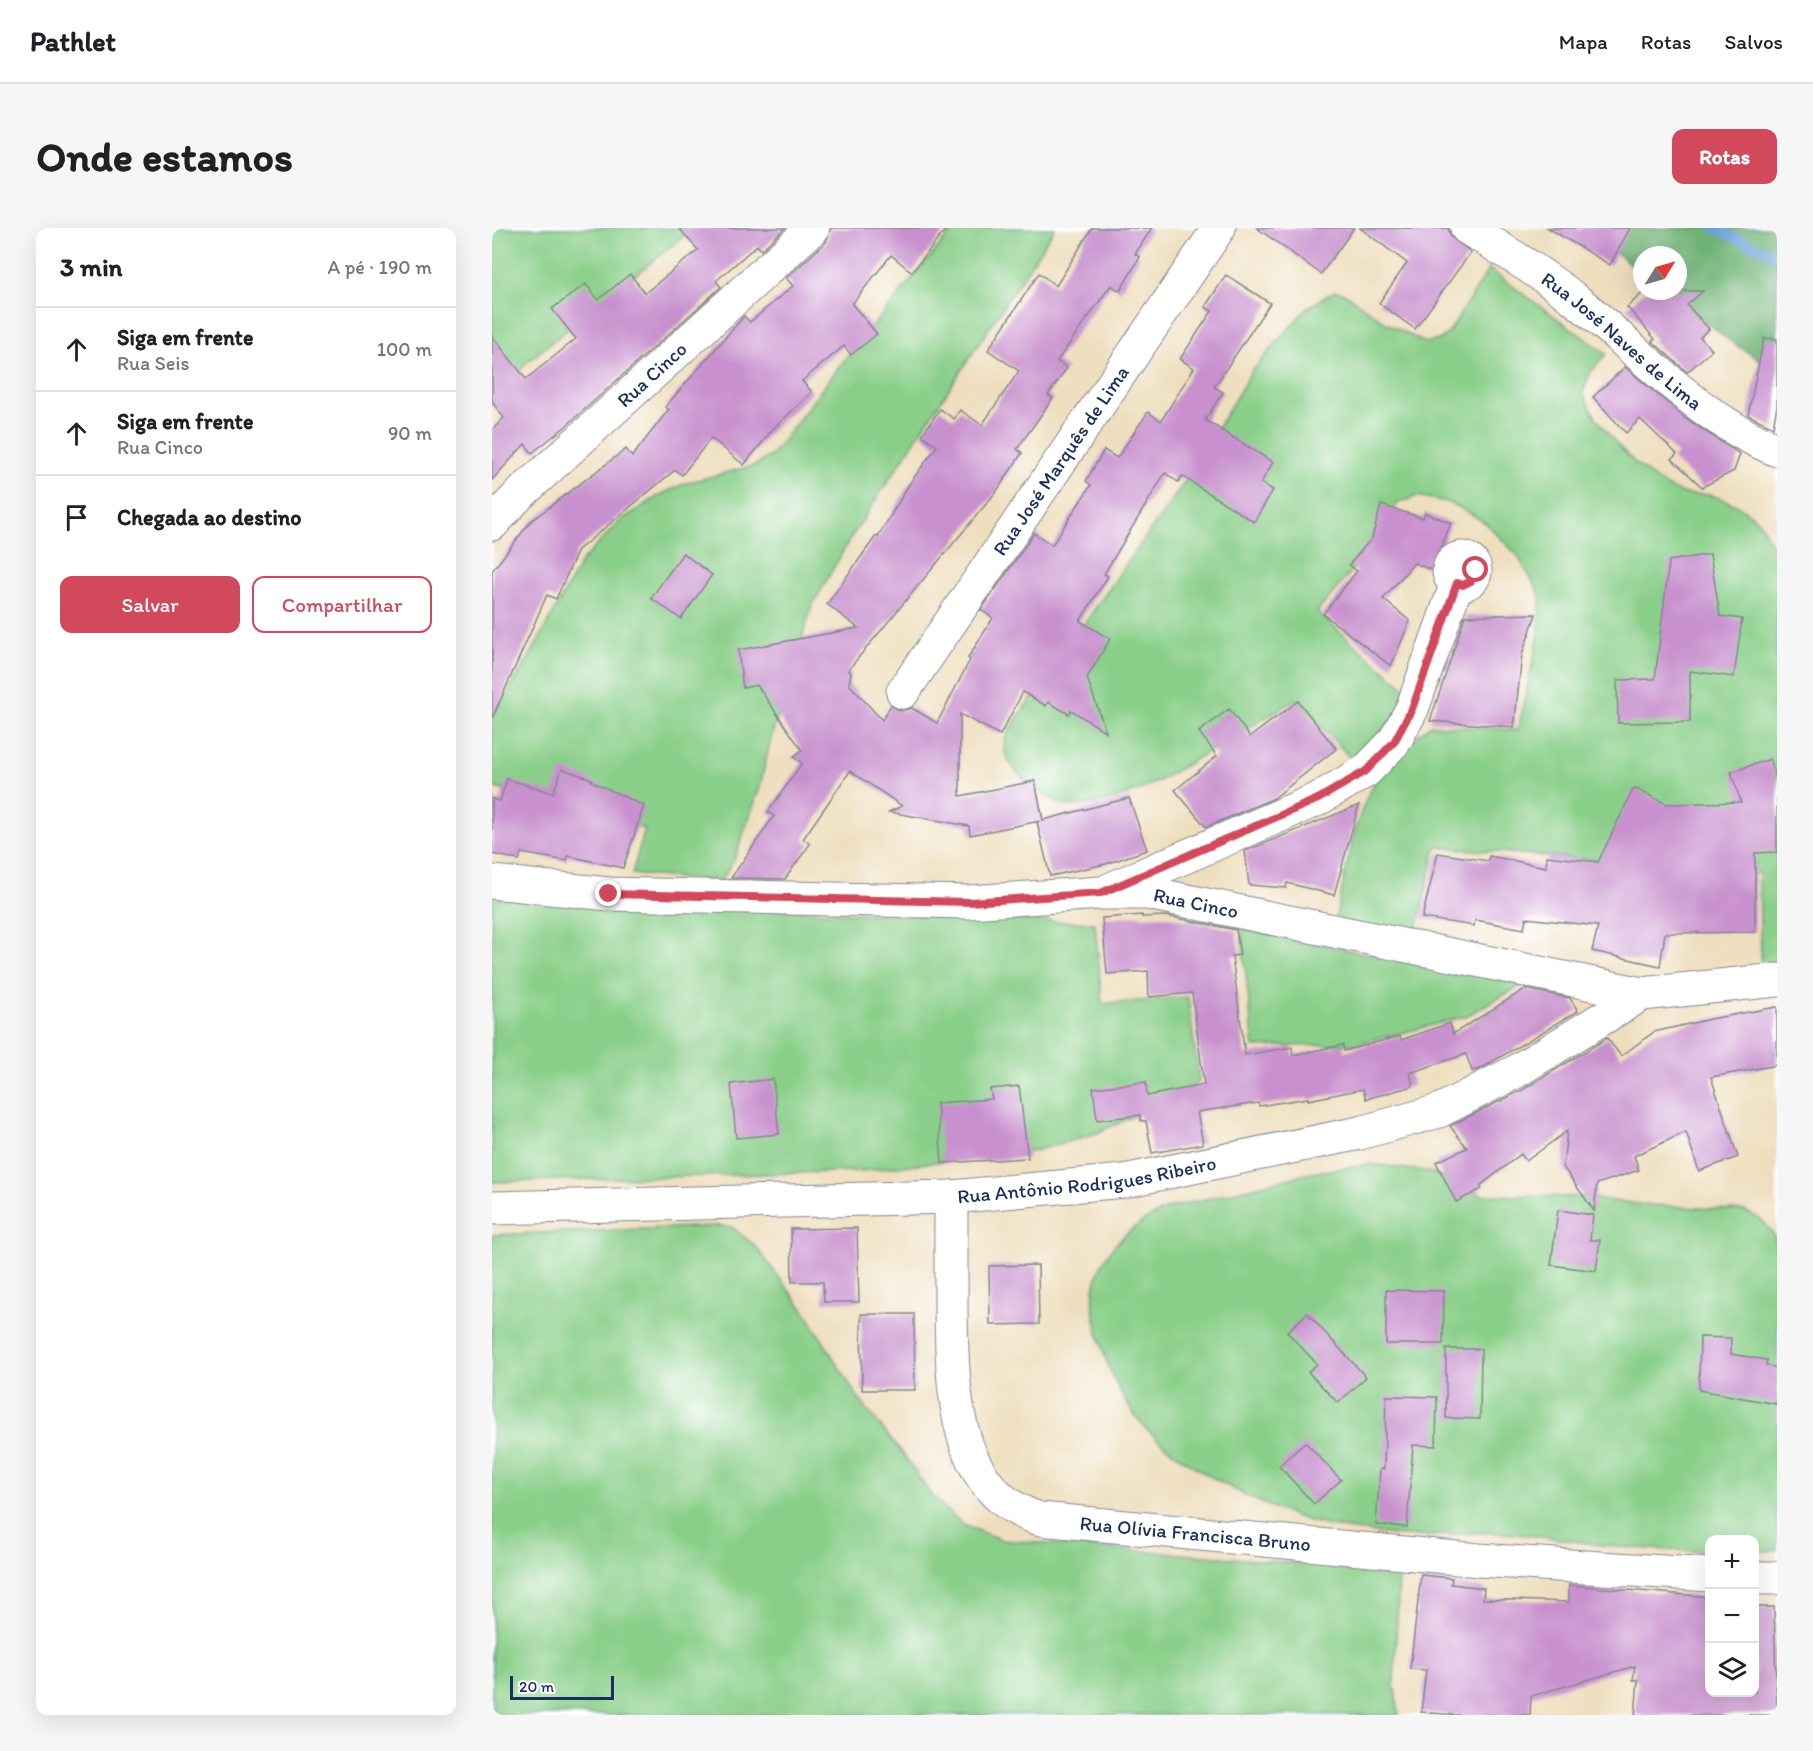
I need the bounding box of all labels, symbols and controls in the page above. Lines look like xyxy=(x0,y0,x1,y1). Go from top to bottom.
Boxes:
text: Pathlet xyxy=(30,24,116,58)
text: Mapa xyxy=(1559,29,1608,54)
text: Rotas xyxy=(1641,29,1691,54)
text: Salvos xyxy=(1724,29,1783,54)
button: Rotas xyxy=(1672,129,1777,184)
text: Onde estamos xyxy=(36,131,293,182)
north arrow xyxy=(1633,246,1687,300)
text: 3 min xyxy=(60,251,122,283)
text: A pé · 190 m xyxy=(327,255,432,279)
street label: Rua José Naves de Lima xyxy=(1537,267,1707,415)
text: Siga em frente xyxy=(117,324,253,351)
icon: ahead xyxy=(60,333,93,366)
text: 100 m xyxy=(377,337,432,361)
street label: Rua Cinco xyxy=(612,337,692,412)
text: Rua Seis xyxy=(117,351,189,375)
street label: Rua José Marquês de Lima xyxy=(988,361,1134,560)
text: Siga em frente xyxy=(117,408,253,435)
icon: ahead xyxy=(60,417,93,450)
text: 90 m xyxy=(388,421,432,445)
text: Rua Cinco xyxy=(117,435,203,459)
icon: arrive xyxy=(60,501,93,534)
text: Chegada ao destino xyxy=(117,504,301,531)
route start xyxy=(1462,556,1488,582)
button: Salvar xyxy=(60,576,240,633)
button: Compartilhar xyxy=(252,576,432,633)
route end xyxy=(595,880,621,906)
street label: Rua Cinco xyxy=(1151,882,1241,923)
street label: Rua Antônio Rodrigues Ribeiro xyxy=(956,1151,1218,1208)
street label: Rua Olívia Francisca Bruno xyxy=(1079,1511,1312,1556)
map controls xyxy=(1705,1535,1759,1697)
button: + xyxy=(1705,1535,1759,1589)
button: − xyxy=(1705,1589,1759,1643)
button: layers xyxy=(1705,1643,1759,1697)
scale bar xyxy=(510,1673,614,1700)
text: 20 m xyxy=(519,1677,554,1696)

